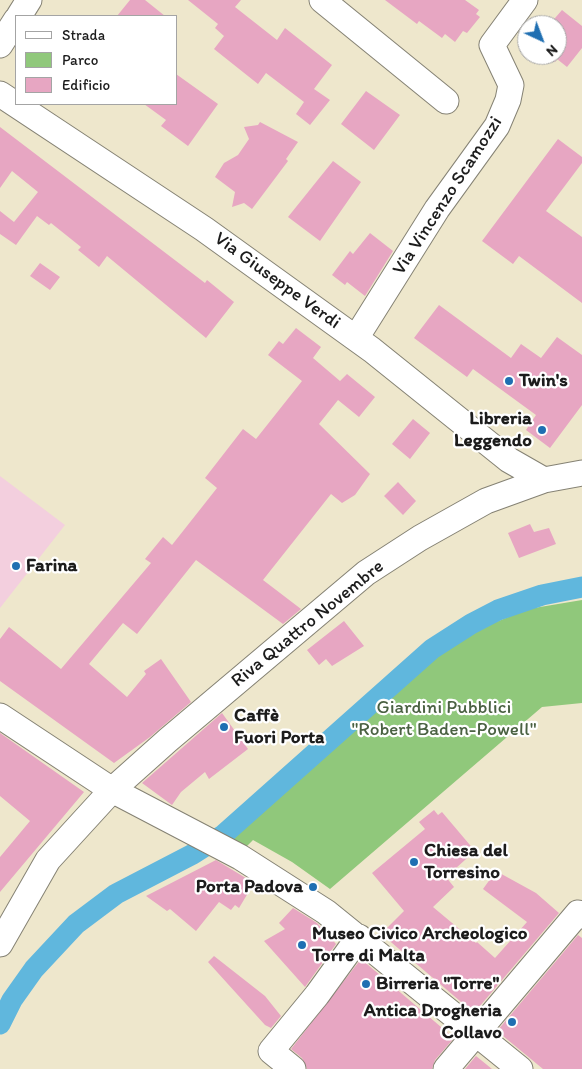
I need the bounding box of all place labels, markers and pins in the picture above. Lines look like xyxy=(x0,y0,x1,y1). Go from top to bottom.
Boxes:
place label: Twin's xyxy=(519,370,568,392)
marker: Twin's xyxy=(503,375,515,387)
place label: Libreria Leggendo xyxy=(454,408,532,452)
marker: Libreria Leggendo xyxy=(536,424,548,436)
place label: Farina xyxy=(26,555,77,577)
marker: Farina xyxy=(10,560,22,572)
place label: Caffè Fuori Porta xyxy=(234,705,324,749)
marker: Caffè Fuori Porta xyxy=(218,721,230,733)
place label: Chiesa del Torresino xyxy=(424,840,508,884)
marker: Chiesa del Torresino xyxy=(408,856,420,868)
place label: Porta Padova xyxy=(196,876,303,898)
marker: Porta Padova xyxy=(307,881,319,893)
place label: Museo Civico Archeologico Torre di Malta xyxy=(312,923,527,967)
marker: Museo Civico Archeologico Torre di Malta xyxy=(296,939,308,951)
place label: Birreria "Torre" xyxy=(376,973,499,995)
marker: Birreria "Torre" xyxy=(360,978,372,990)
place label: Antica Drogheria Collavo xyxy=(364,1000,502,1044)
marker: Antica Drogheria Collavo xyxy=(506,1016,518,1028)

